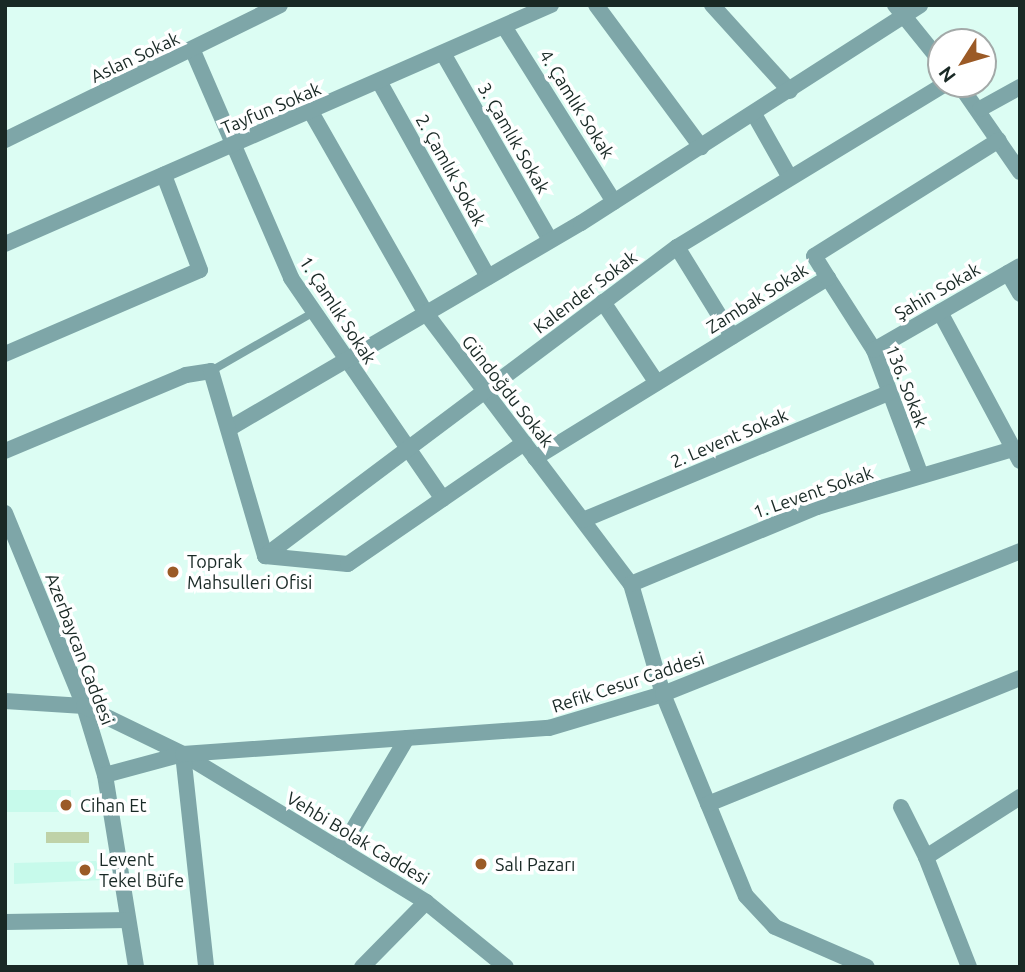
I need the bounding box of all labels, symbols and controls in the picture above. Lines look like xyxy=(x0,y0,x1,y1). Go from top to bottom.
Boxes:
street label: Aslan Sokak xyxy=(87,27,183,87)
north arrow xyxy=(927,28,997,98)
street label: 4. Çamlık Sokak xyxy=(535,46,619,162)
text: N xyxy=(934,62,960,87)
street label: Tayfun Sokak xyxy=(218,77,324,139)
street label: 3. Çamlık Sokak xyxy=(474,79,554,197)
street label: 2. Çamlık Sokak xyxy=(411,110,491,230)
street label: Kalender Sokak xyxy=(529,246,641,338)
street label: 1. Çamlık Sokak xyxy=(295,252,381,368)
street label: Zambak Sokak xyxy=(702,258,812,338)
street label: Şahin Sokak xyxy=(890,258,984,324)
street label: Gündoğdu Sokak xyxy=(458,331,558,451)
street label: 136. Sokak xyxy=(881,342,933,430)
street label: 2. Levent Sokak xyxy=(667,404,791,472)
street label: 1. Levent Sokak xyxy=(750,461,876,523)
place label: Toprak Mahsulleri Ofisi xyxy=(187,551,312,594)
marker: Toprak Mahsulleri Ofisi xyxy=(165,564,181,580)
street label: Azerbaycan Caddesi xyxy=(41,570,119,728)
street label: Refik Cesur Caddesi xyxy=(549,647,707,717)
street label: Vehbi Bolak Caddesi xyxy=(283,787,433,889)
place label: Cihan Et xyxy=(80,794,147,816)
marker: Cihan Et xyxy=(58,797,74,813)
place label: Levent Tekel Büfe xyxy=(99,849,184,892)
place label: Salı Pazarı xyxy=(495,853,575,875)
marker: Salı Pazarı xyxy=(473,856,489,872)
marker: Levent Tekel Büfe xyxy=(77,862,93,878)

